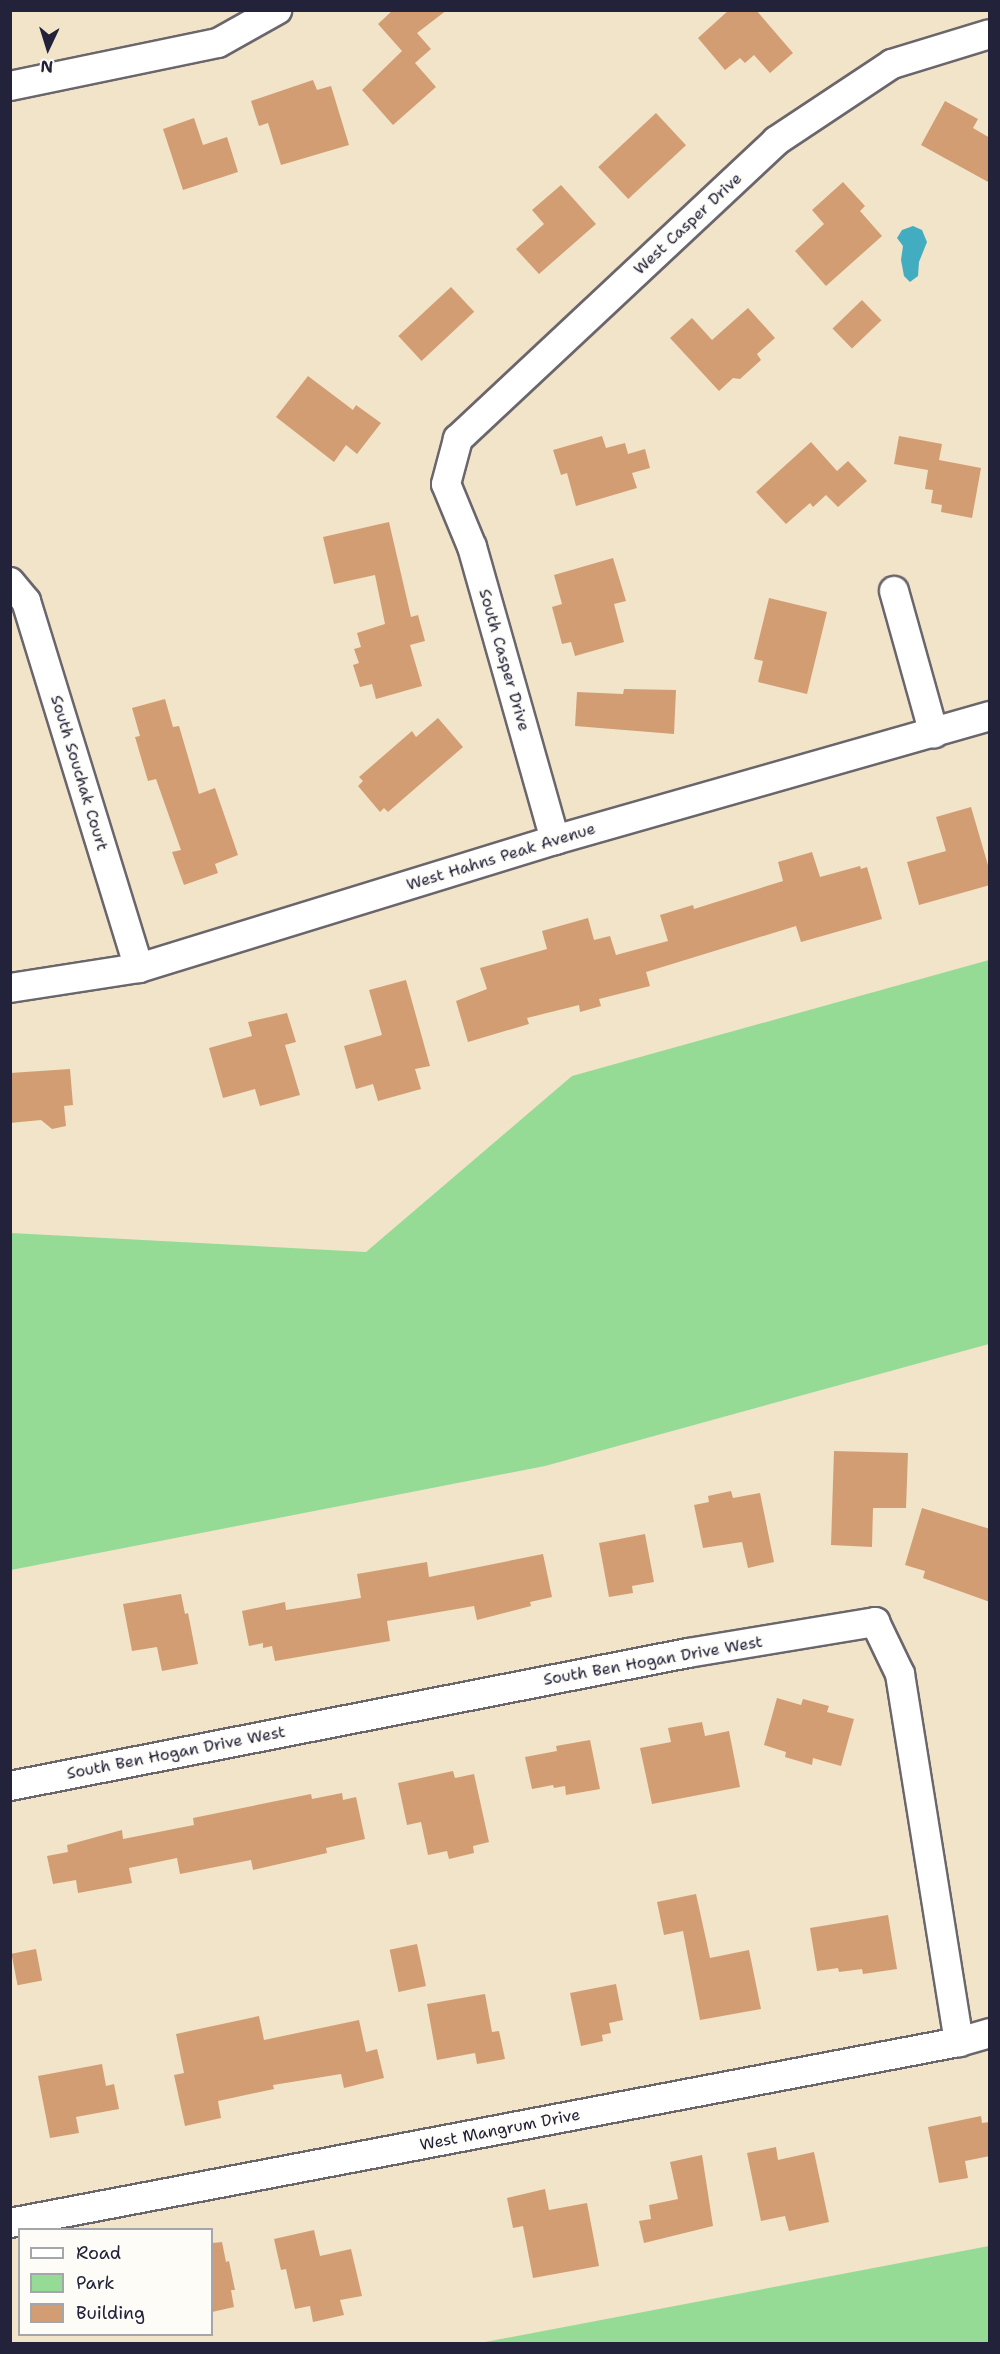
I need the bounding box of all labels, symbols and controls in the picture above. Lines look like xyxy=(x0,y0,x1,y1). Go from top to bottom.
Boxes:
north arrow xyxy=(18,18,78,78)
text: N xyxy=(40,56,54,77)
street label: West Casper Drive xyxy=(630,169,746,279)
street label: South Casper Drive xyxy=(475,587,533,733)
street label: South Souchak Court xyxy=(46,693,112,853)
street label: West Hahns Peak Avenue xyxy=(404,819,598,895)
street label: South Ben Hogan Drive West xyxy=(542,1632,764,1690)
street label: South Ben Hogan Drive West xyxy=(65,1722,287,1784)
street label: West Mangrum Drive xyxy=(418,2105,582,2155)
legend xyxy=(18,2228,213,2336)
text: Road xyxy=(76,2241,121,2265)
text: Park xyxy=(76,2271,115,2295)
text: Building xyxy=(76,2301,145,2325)

